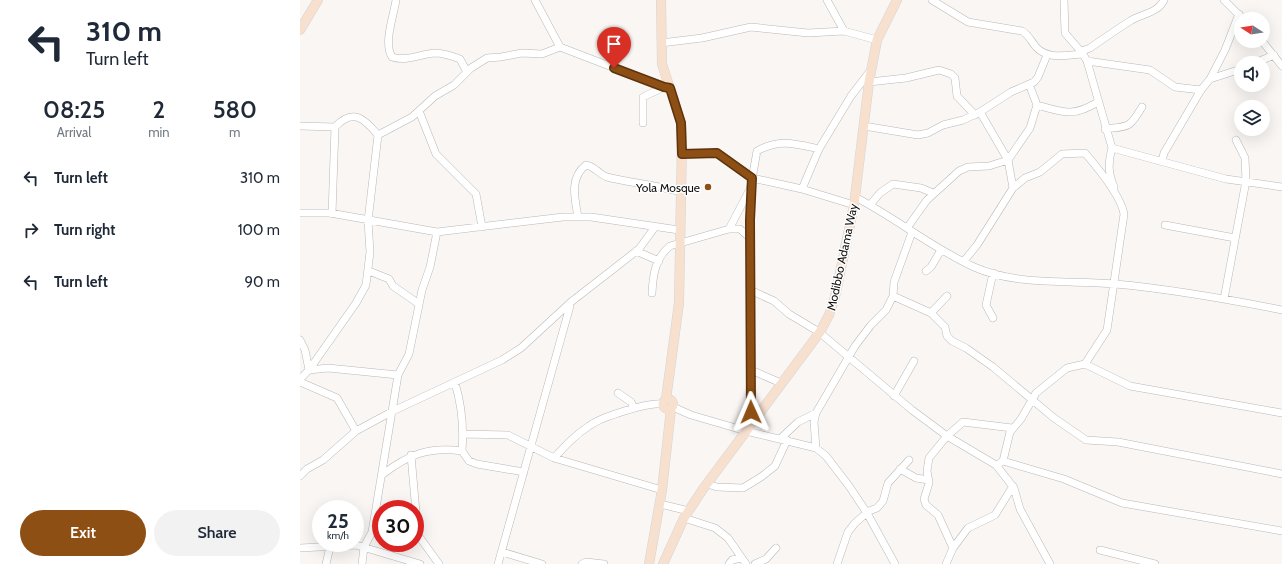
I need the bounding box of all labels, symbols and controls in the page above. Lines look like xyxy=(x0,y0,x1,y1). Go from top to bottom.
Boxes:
north arrow xyxy=(1234,12,1270,48)
map controls xyxy=(1234,12,1270,136)
text: 310 m xyxy=(86,14,162,48)
icon: left xyxy=(20,16,72,68)
pin xyxy=(597,27,631,68)
icon: arrive xyxy=(603,33,625,55)
text: Turn left xyxy=(86,48,149,70)
button: sound xyxy=(1234,56,1270,92)
text: 08:25 xyxy=(43,95,105,124)
text: 2 xyxy=(153,95,165,124)
text: 580 xyxy=(213,95,257,124)
button: layers xyxy=(1234,100,1270,136)
text: Arrival xyxy=(57,124,91,140)
text: min xyxy=(148,124,170,140)
text: m xyxy=(229,124,241,140)
icon: left xyxy=(20,167,42,189)
text: Turn left xyxy=(54,169,108,187)
text: 310 m xyxy=(240,169,280,187)
place label: Yola Mosque xyxy=(635,180,700,195)
marker: Yola Mosque xyxy=(703,182,713,192)
street label: Modibbo Adama Way xyxy=(823,202,861,312)
icon: right xyxy=(20,219,42,241)
text: Turn right xyxy=(54,221,115,239)
text: 100 m xyxy=(238,221,280,239)
icon: left xyxy=(20,271,42,293)
text: Turn left xyxy=(54,273,108,291)
text: 90 m xyxy=(244,273,280,291)
position arrow xyxy=(730,391,772,433)
speed limit sign: 30 xyxy=(372,500,424,552)
text: 25 xyxy=(327,509,349,533)
button: Exit xyxy=(20,510,146,556)
button: Share xyxy=(154,510,280,556)
text: km/h xyxy=(327,529,349,542)

